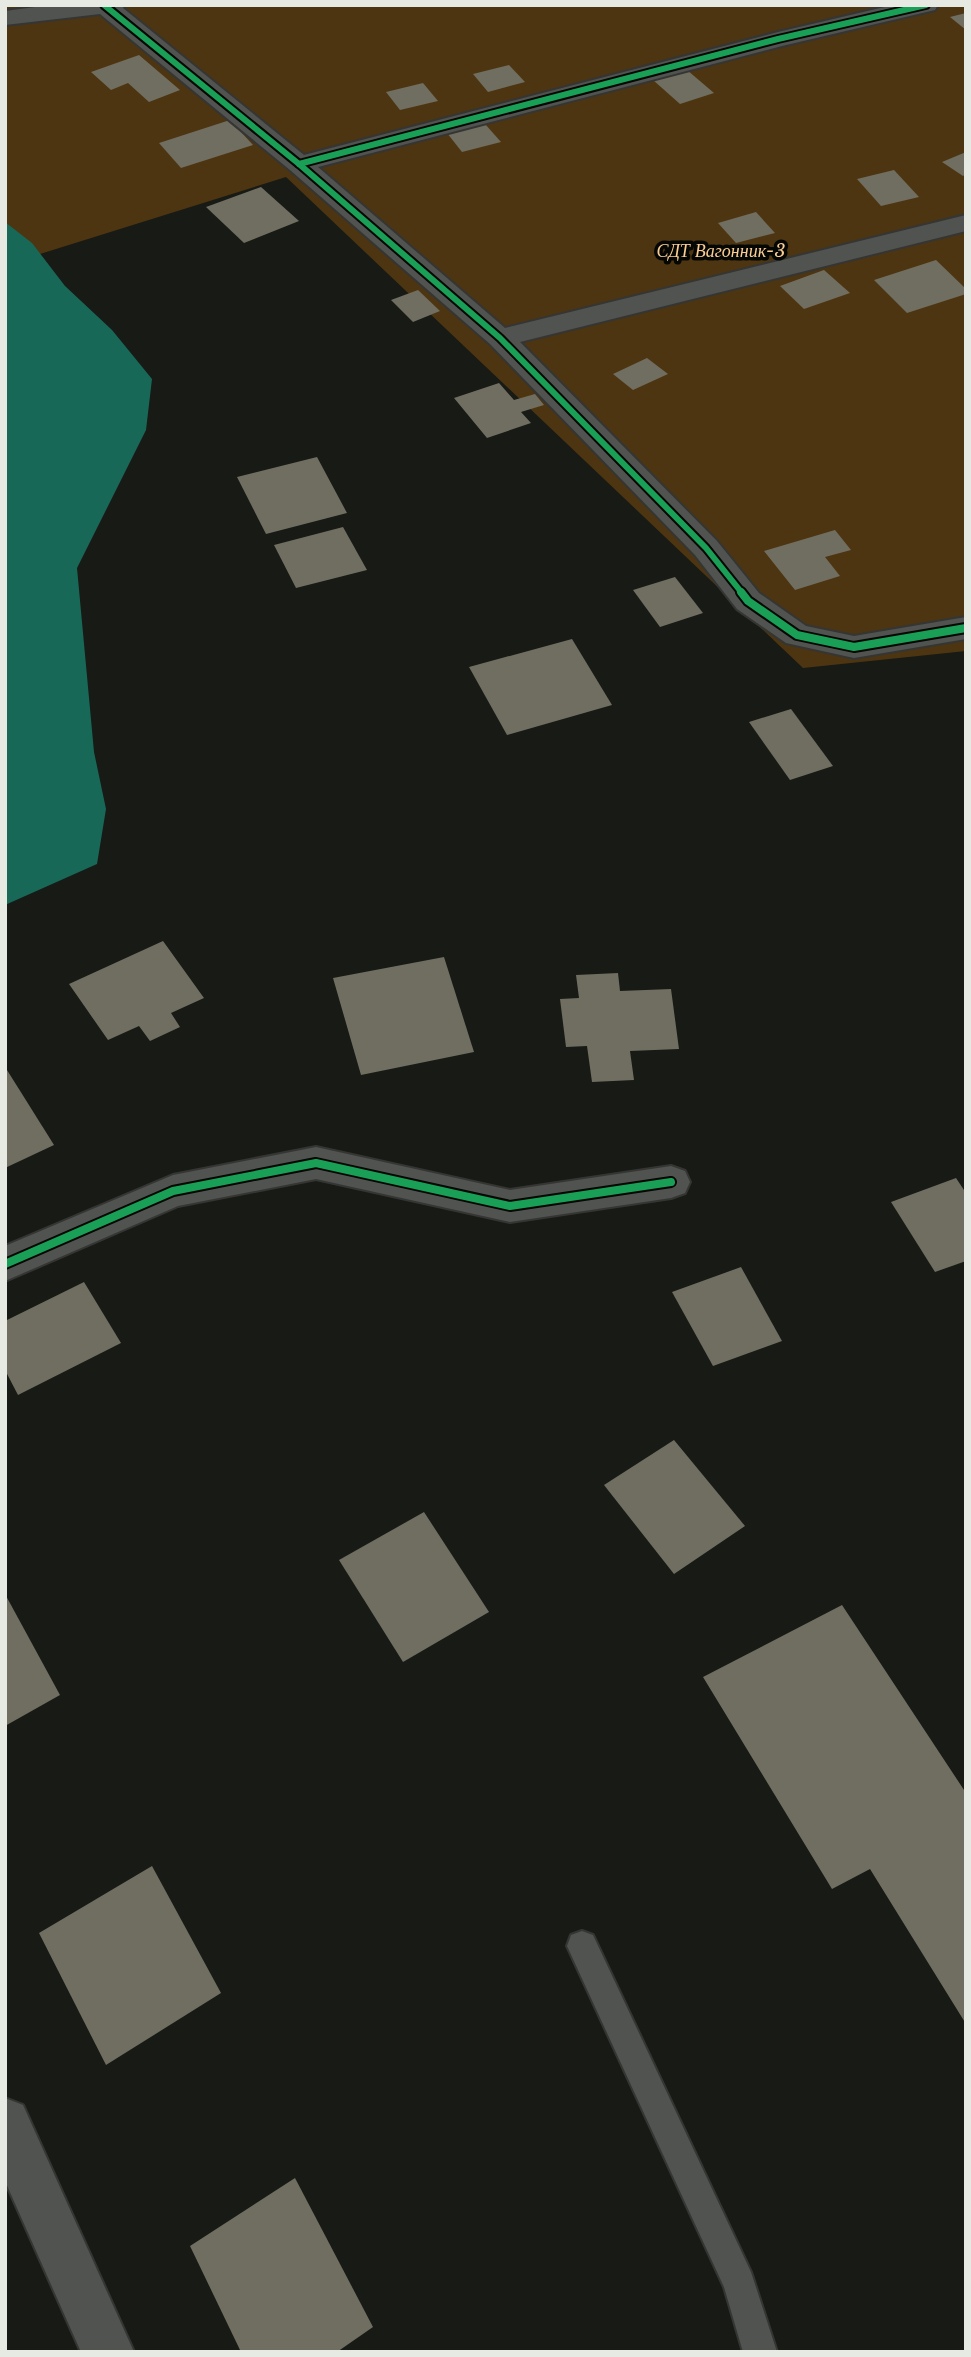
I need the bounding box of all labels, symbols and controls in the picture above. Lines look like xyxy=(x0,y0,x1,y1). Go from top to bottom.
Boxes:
park label: СДТ Вагонник-3 xyxy=(656,240,786,262)

